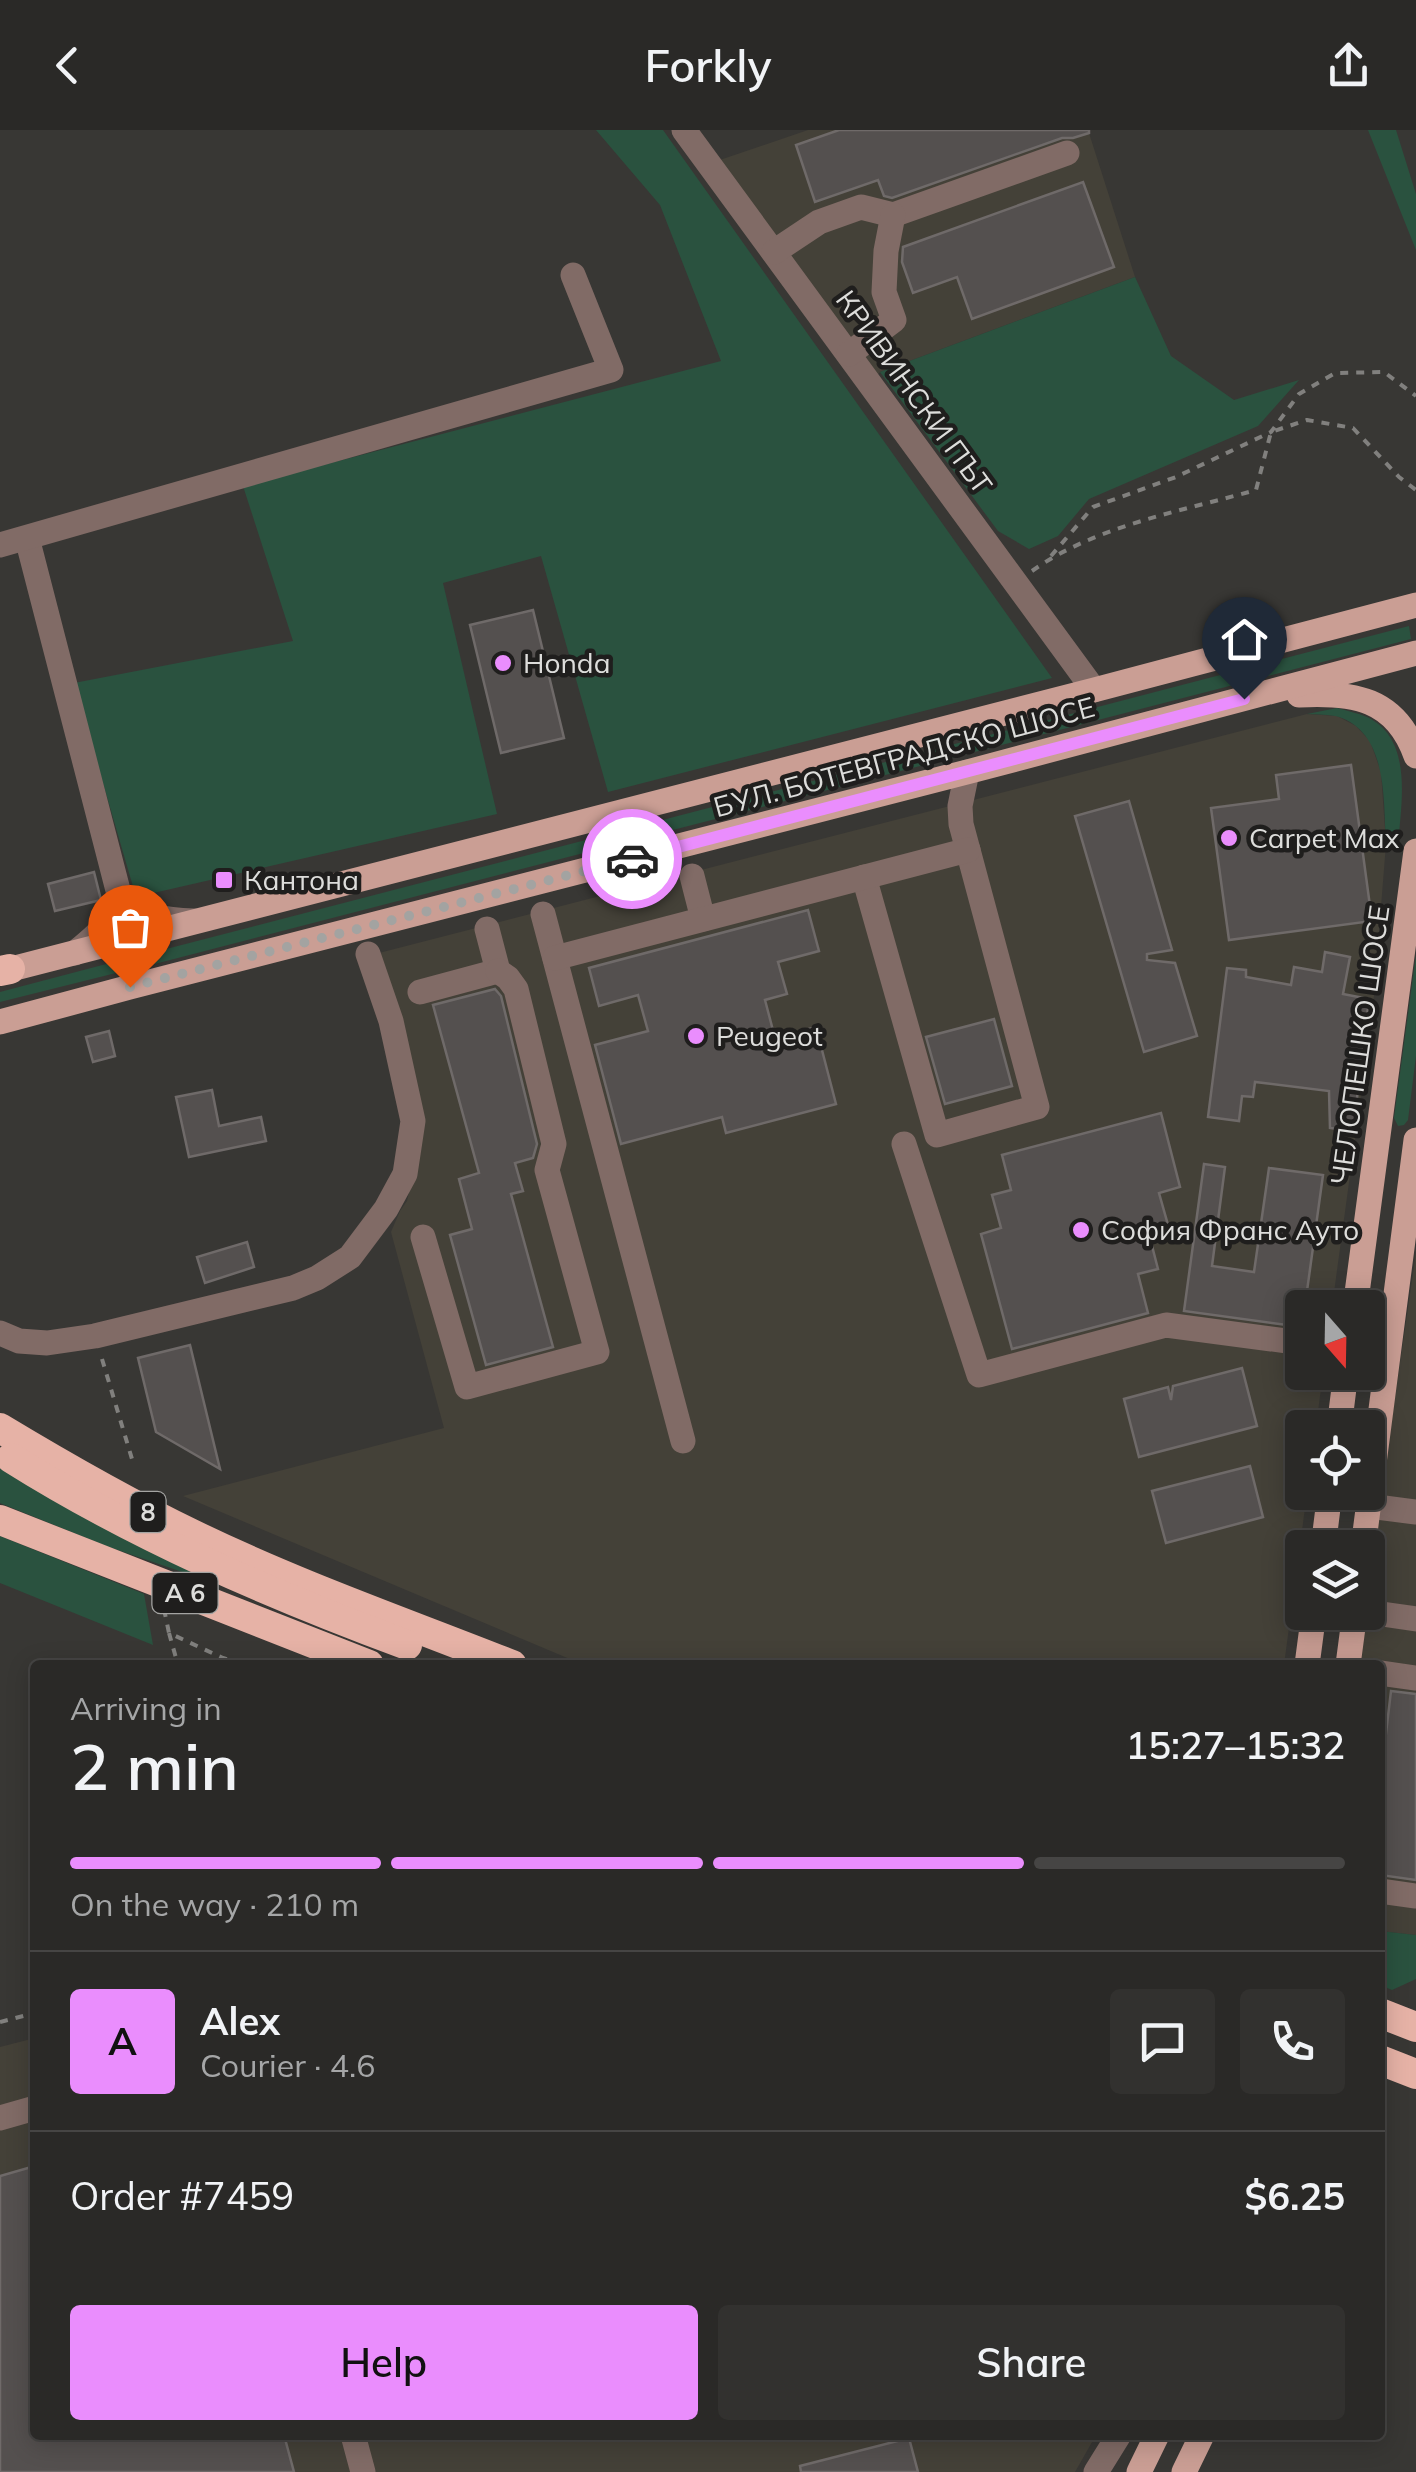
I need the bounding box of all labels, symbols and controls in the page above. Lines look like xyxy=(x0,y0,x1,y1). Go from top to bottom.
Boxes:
text: Forkly xyxy=(644,37,772,93)
icon: back xyxy=(40,38,95,93)
icon: share xyxy=(1321,38,1376,93)
street label: КРИВИНСКИ ПЪТ xyxy=(829,283,1000,500)
pin xyxy=(1202,597,1287,700)
icon: home xyxy=(1217,612,1272,667)
place label: Honda xyxy=(523,645,610,680)
marker: Honda xyxy=(492,652,514,674)
street label: БУЛ. БОТЕВГРАДСКО ШОСЕ xyxy=(710,689,1098,824)
courier xyxy=(582,809,682,909)
place label: Carpet Max xyxy=(1249,820,1400,855)
marker: Carpet Max xyxy=(1218,827,1240,849)
icon: car xyxy=(605,832,660,887)
place label: Кантона xyxy=(244,862,359,897)
marker: Кантона xyxy=(213,869,235,891)
pin xyxy=(88,885,173,988)
icon: bag xyxy=(103,900,158,955)
street label: ЧЕЛОПЕШКО ШОСЕ xyxy=(1323,903,1396,1187)
place label: Peugeot xyxy=(716,1018,823,1053)
marker: Peugeot xyxy=(685,1025,707,1047)
place label: София Франс Ауто xyxy=(1101,1212,1359,1247)
marker: София Франс Ауто xyxy=(1070,1219,1092,1241)
north arrow xyxy=(1285,1290,1385,1390)
map controls xyxy=(1285,1290,1385,1630)
button: locate xyxy=(1285,1410,1385,1510)
road number: 8 xyxy=(130,1492,166,1532)
button: layers xyxy=(1285,1530,1385,1630)
road number: A 6 xyxy=(152,1573,218,1613)
text: Arriving in xyxy=(70,1688,222,1728)
text: 15:27–15:32 xyxy=(1125,1721,1345,1769)
text: 2 min xyxy=(70,1725,239,1806)
text: On the way · 210 m xyxy=(70,1884,359,1924)
button: chat xyxy=(1110,1989,1215,2094)
button: phone xyxy=(1240,1989,1345,2094)
text: Alex xyxy=(200,1997,280,2045)
text: A xyxy=(108,2017,137,2065)
text: Courier · 4.6 xyxy=(200,2045,376,2085)
text: Order #7459 xyxy=(70,2172,294,2220)
text: $6.25 xyxy=(1244,2172,1345,2220)
button: Help xyxy=(70,2305,698,2420)
button: Share xyxy=(718,2305,1345,2420)

